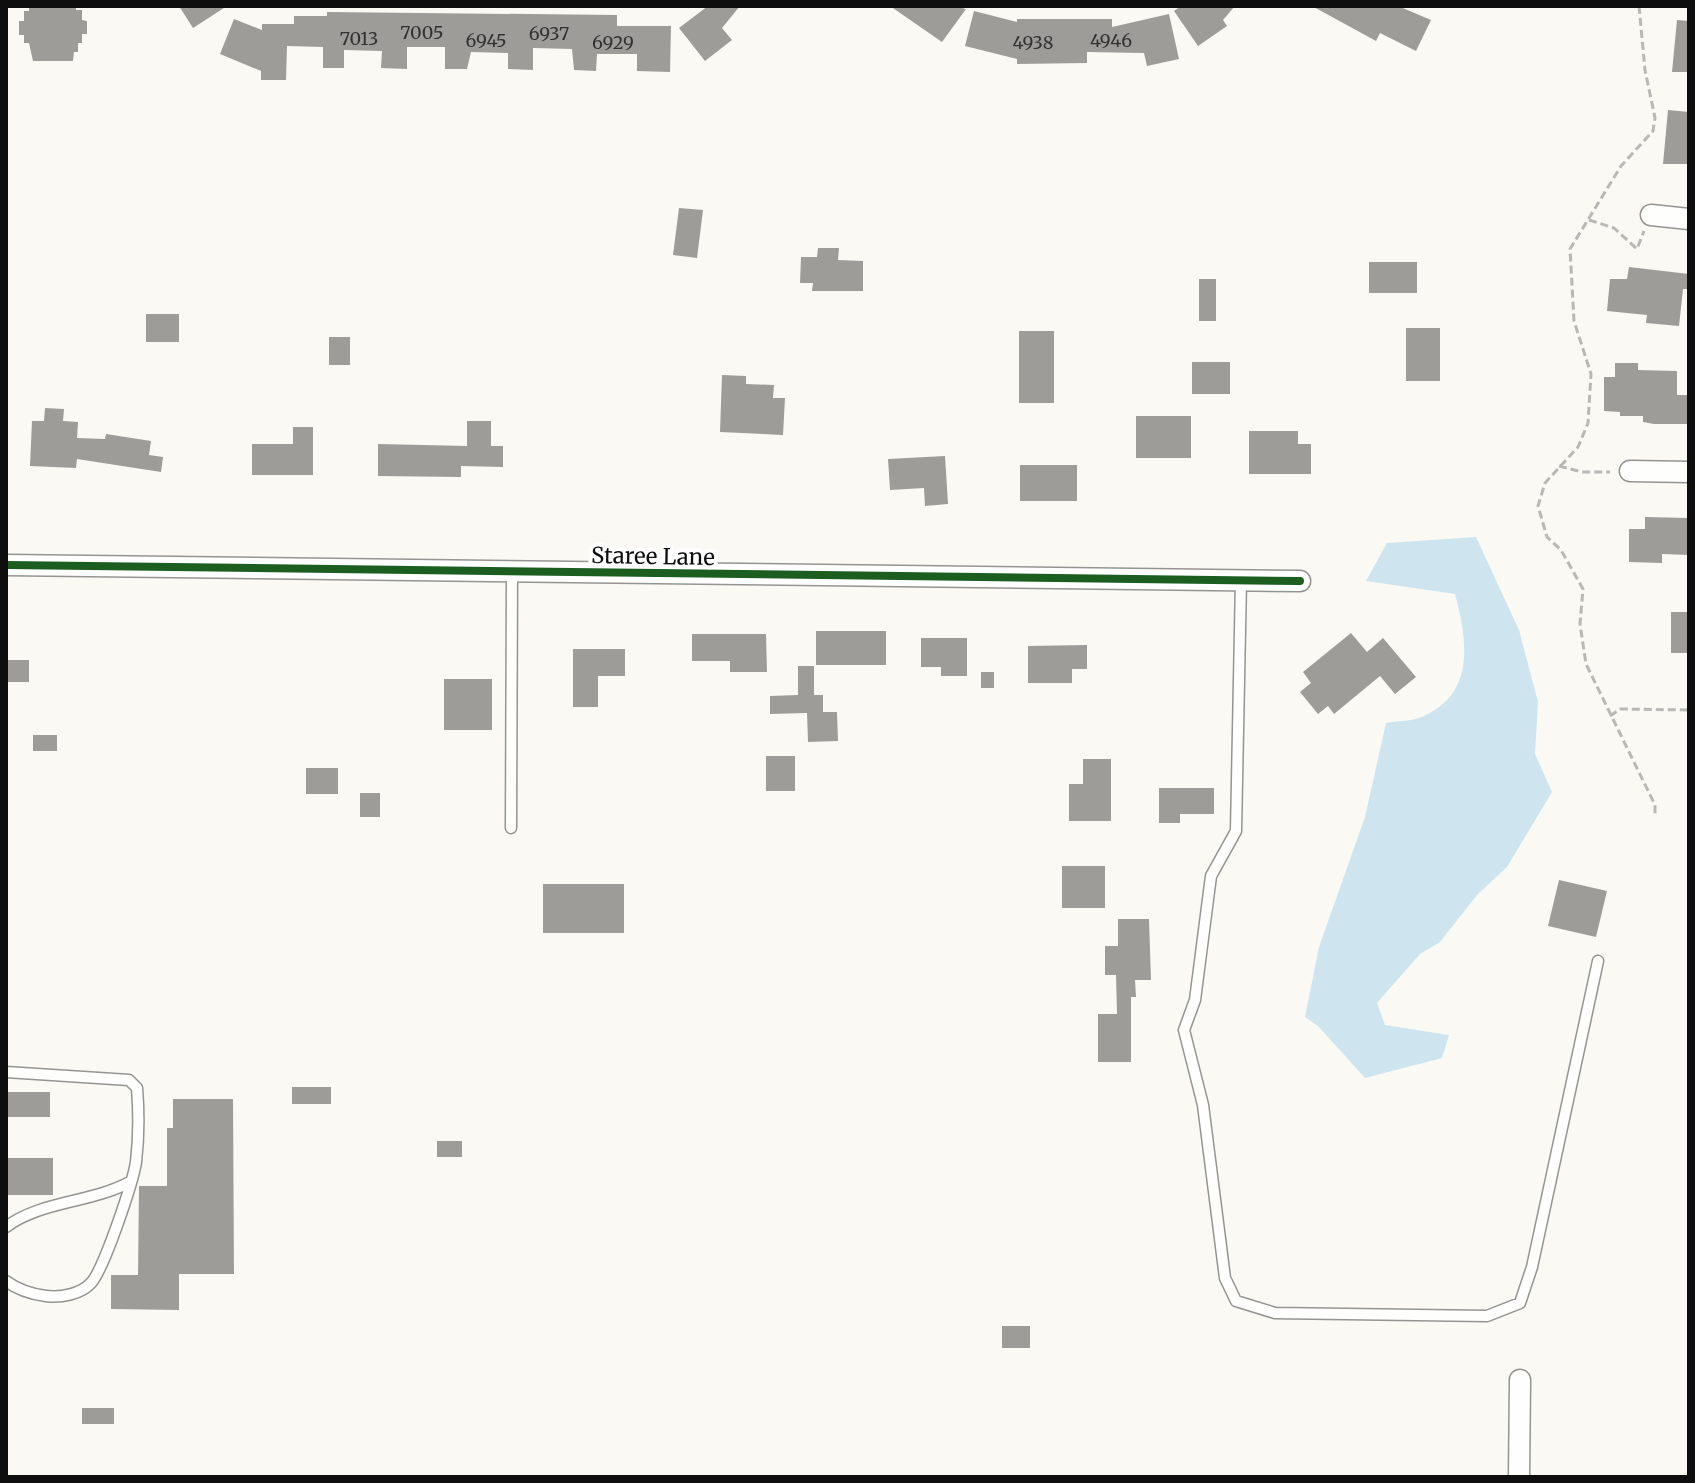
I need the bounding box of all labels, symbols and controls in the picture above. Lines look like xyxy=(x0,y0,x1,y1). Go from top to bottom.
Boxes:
house number: 7005 xyxy=(400,21,444,44)
house number: 6937 xyxy=(529,22,569,45)
house number: 7013 xyxy=(340,27,378,50)
house number: 6945 xyxy=(466,29,506,52)
house number: 4946 xyxy=(1090,29,1132,52)
house number: 6929 xyxy=(592,31,634,54)
house number: 4938 xyxy=(1013,31,1053,54)
street label: Staree Lane xyxy=(591,541,715,571)

